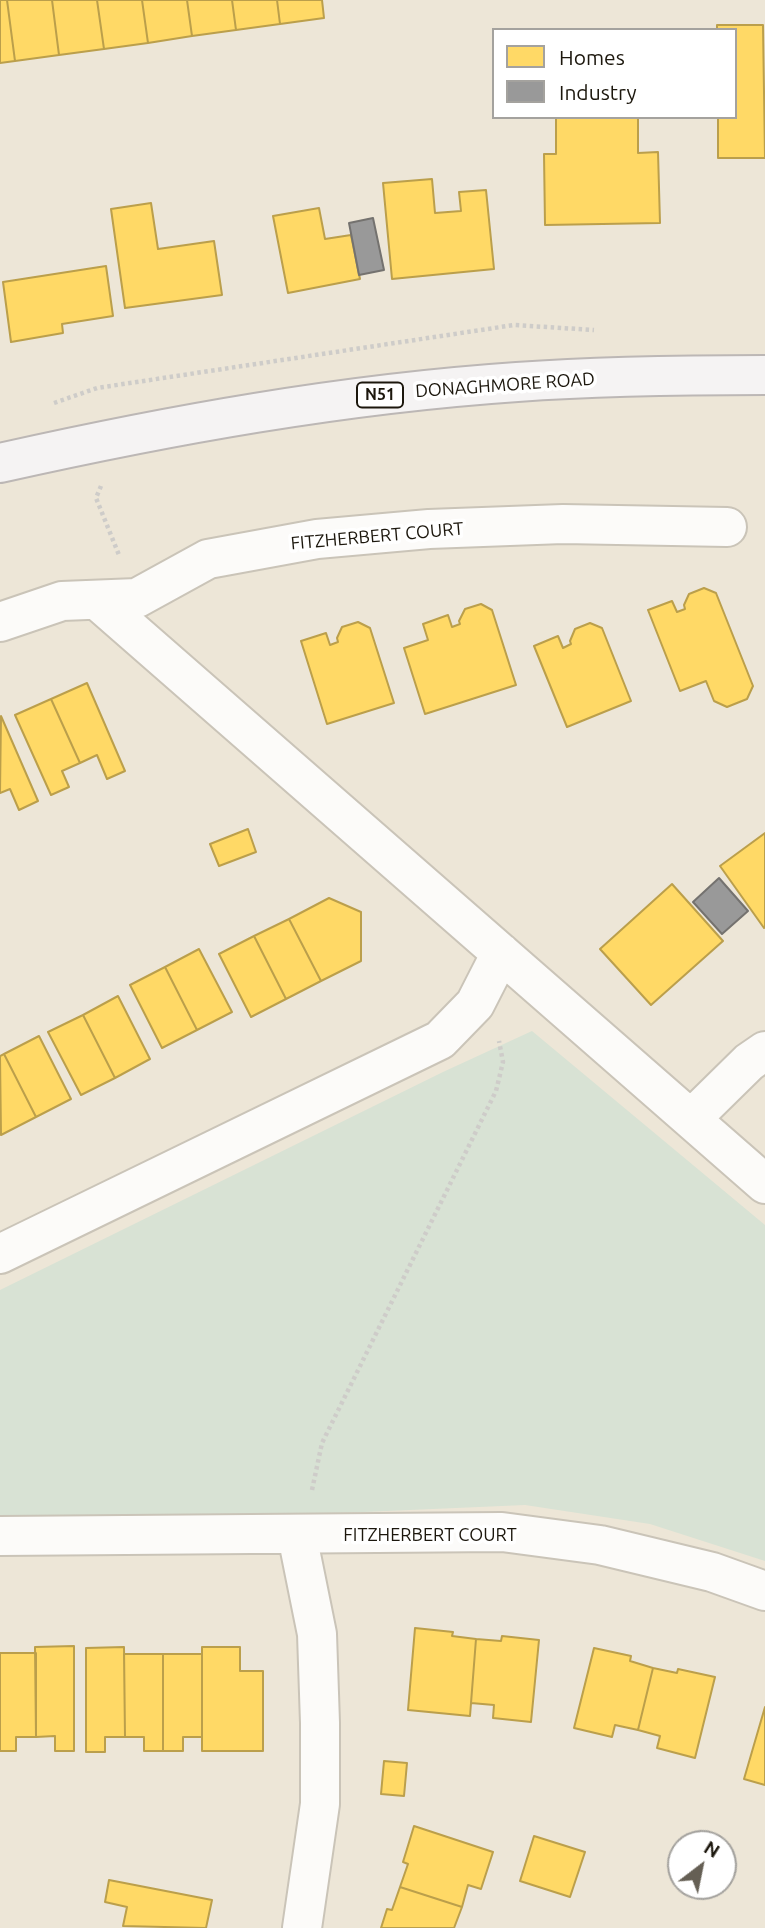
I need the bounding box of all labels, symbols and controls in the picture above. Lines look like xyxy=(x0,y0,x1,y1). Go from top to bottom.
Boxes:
legend xyxy=(492,28,737,119)
text: Homes xyxy=(559,45,625,69)
text: Industry xyxy=(559,80,637,104)
street label: DONAGHMORE ROAD xyxy=(414,368,596,402)
road number: N51 xyxy=(357,382,403,408)
street label: FITZHERBERT COURT xyxy=(290,518,464,554)
street label: FITZHERBERT COURT xyxy=(343,1524,517,1546)
north arrow xyxy=(667,1830,737,1900)
text: N xyxy=(700,1836,724,1862)

